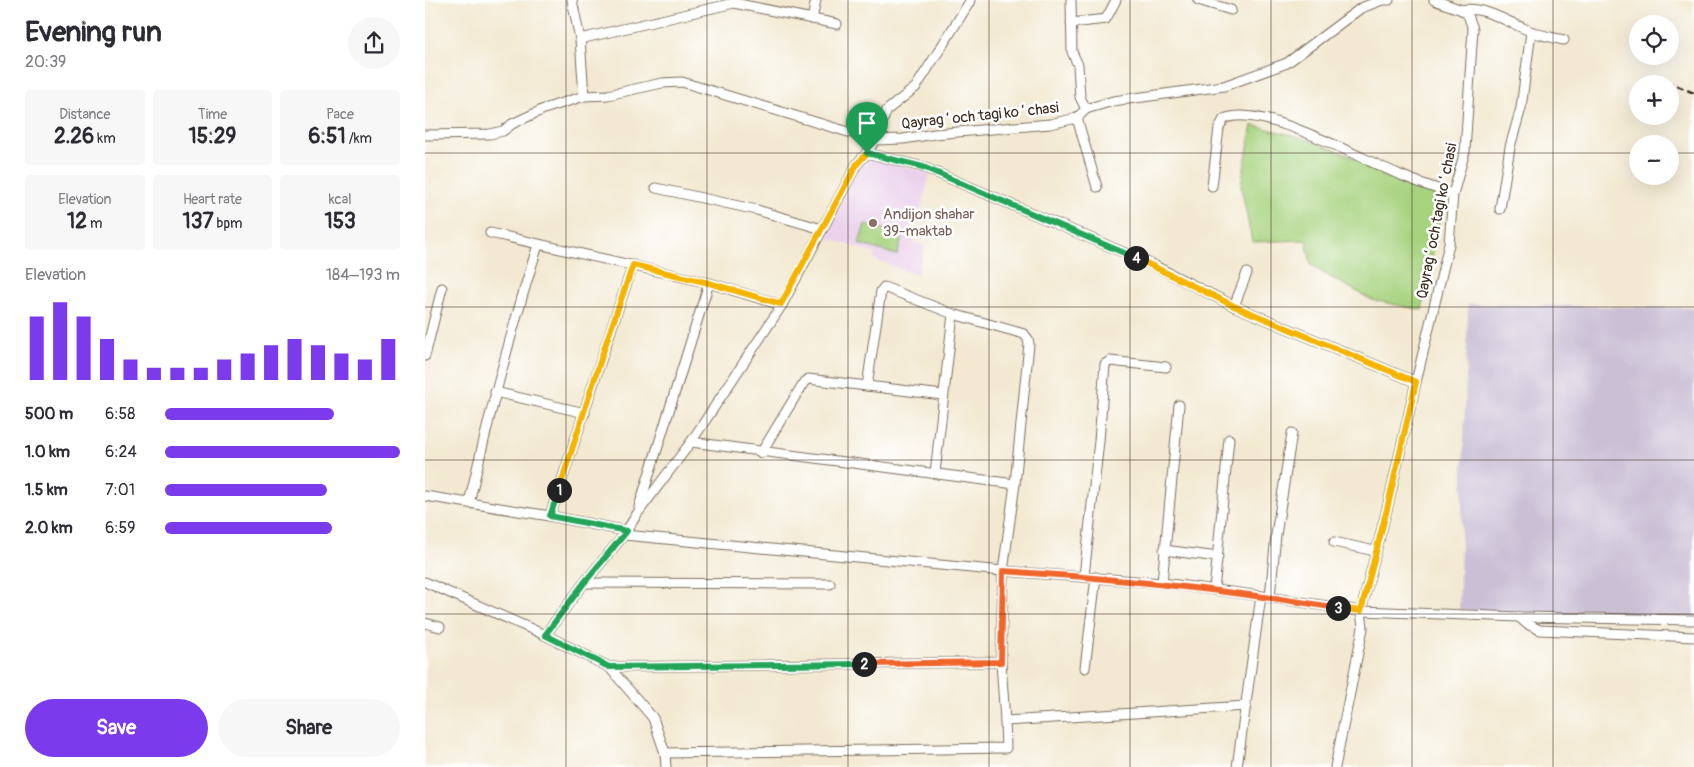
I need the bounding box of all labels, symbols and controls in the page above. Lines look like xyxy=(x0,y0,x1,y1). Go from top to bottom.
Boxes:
text: Evening run xyxy=(25,15,162,50)
map controls xyxy=(1629,15,1679,185)
button: locate xyxy=(1629,15,1679,65)
button: share xyxy=(348,17,400,69)
text: 20:39 xyxy=(25,52,66,72)
button: + xyxy=(1629,75,1679,125)
street label: Qayragʻoch tagi koʻchasi xyxy=(900,98,1060,134)
pin xyxy=(846,102,888,153)
text: Distance xyxy=(59,106,110,123)
text: Time xyxy=(198,106,227,123)
text: Pace xyxy=(326,106,354,123)
icon: arrive xyxy=(853,109,881,137)
text: 2.26 xyxy=(54,123,94,150)
text: 15:29 xyxy=(189,123,236,150)
text: 6:51 xyxy=(308,123,346,150)
text: km xyxy=(94,130,116,147)
text: /km xyxy=(346,130,372,147)
button: − xyxy=(1629,135,1679,185)
street label: Qayragʻoch tagi koʻchasi xyxy=(1413,141,1461,300)
text: Elevation xyxy=(58,191,112,208)
text: Heart rate xyxy=(183,191,242,208)
text: kcal xyxy=(329,191,352,208)
place label: Andijon shahar 39-maktab xyxy=(883,205,975,241)
text: 12 xyxy=(67,208,87,235)
text: 137 xyxy=(182,208,214,235)
text: 153 xyxy=(325,208,356,235)
text: m xyxy=(87,215,103,232)
text: bpm xyxy=(214,215,242,232)
marker: Andijon shahar 39-maktab xyxy=(867,217,879,229)
pin: 4 xyxy=(1123,246,1149,270)
text: 4 xyxy=(1132,250,1141,267)
text: Elevation xyxy=(25,265,86,285)
text: 184–193 m xyxy=(326,265,400,285)
text: 500 m xyxy=(25,404,73,424)
text: 6:58 xyxy=(105,404,135,424)
text: 1.0 km xyxy=(25,442,70,462)
text: 6:24 xyxy=(105,442,137,462)
pin: 1 xyxy=(547,478,571,502)
text: 1.5 km xyxy=(25,480,68,500)
text: 7:01 xyxy=(105,480,135,500)
text: 1 xyxy=(557,482,562,499)
text: 2.0 km xyxy=(25,518,73,538)
text: 6:59 xyxy=(105,518,136,538)
pin: 3 xyxy=(1325,596,1351,620)
text: 3 xyxy=(1335,600,1342,617)
pin: 2 xyxy=(851,652,877,676)
text: 2 xyxy=(861,656,868,673)
button: Save xyxy=(25,699,208,757)
button: Share xyxy=(218,699,400,757)

